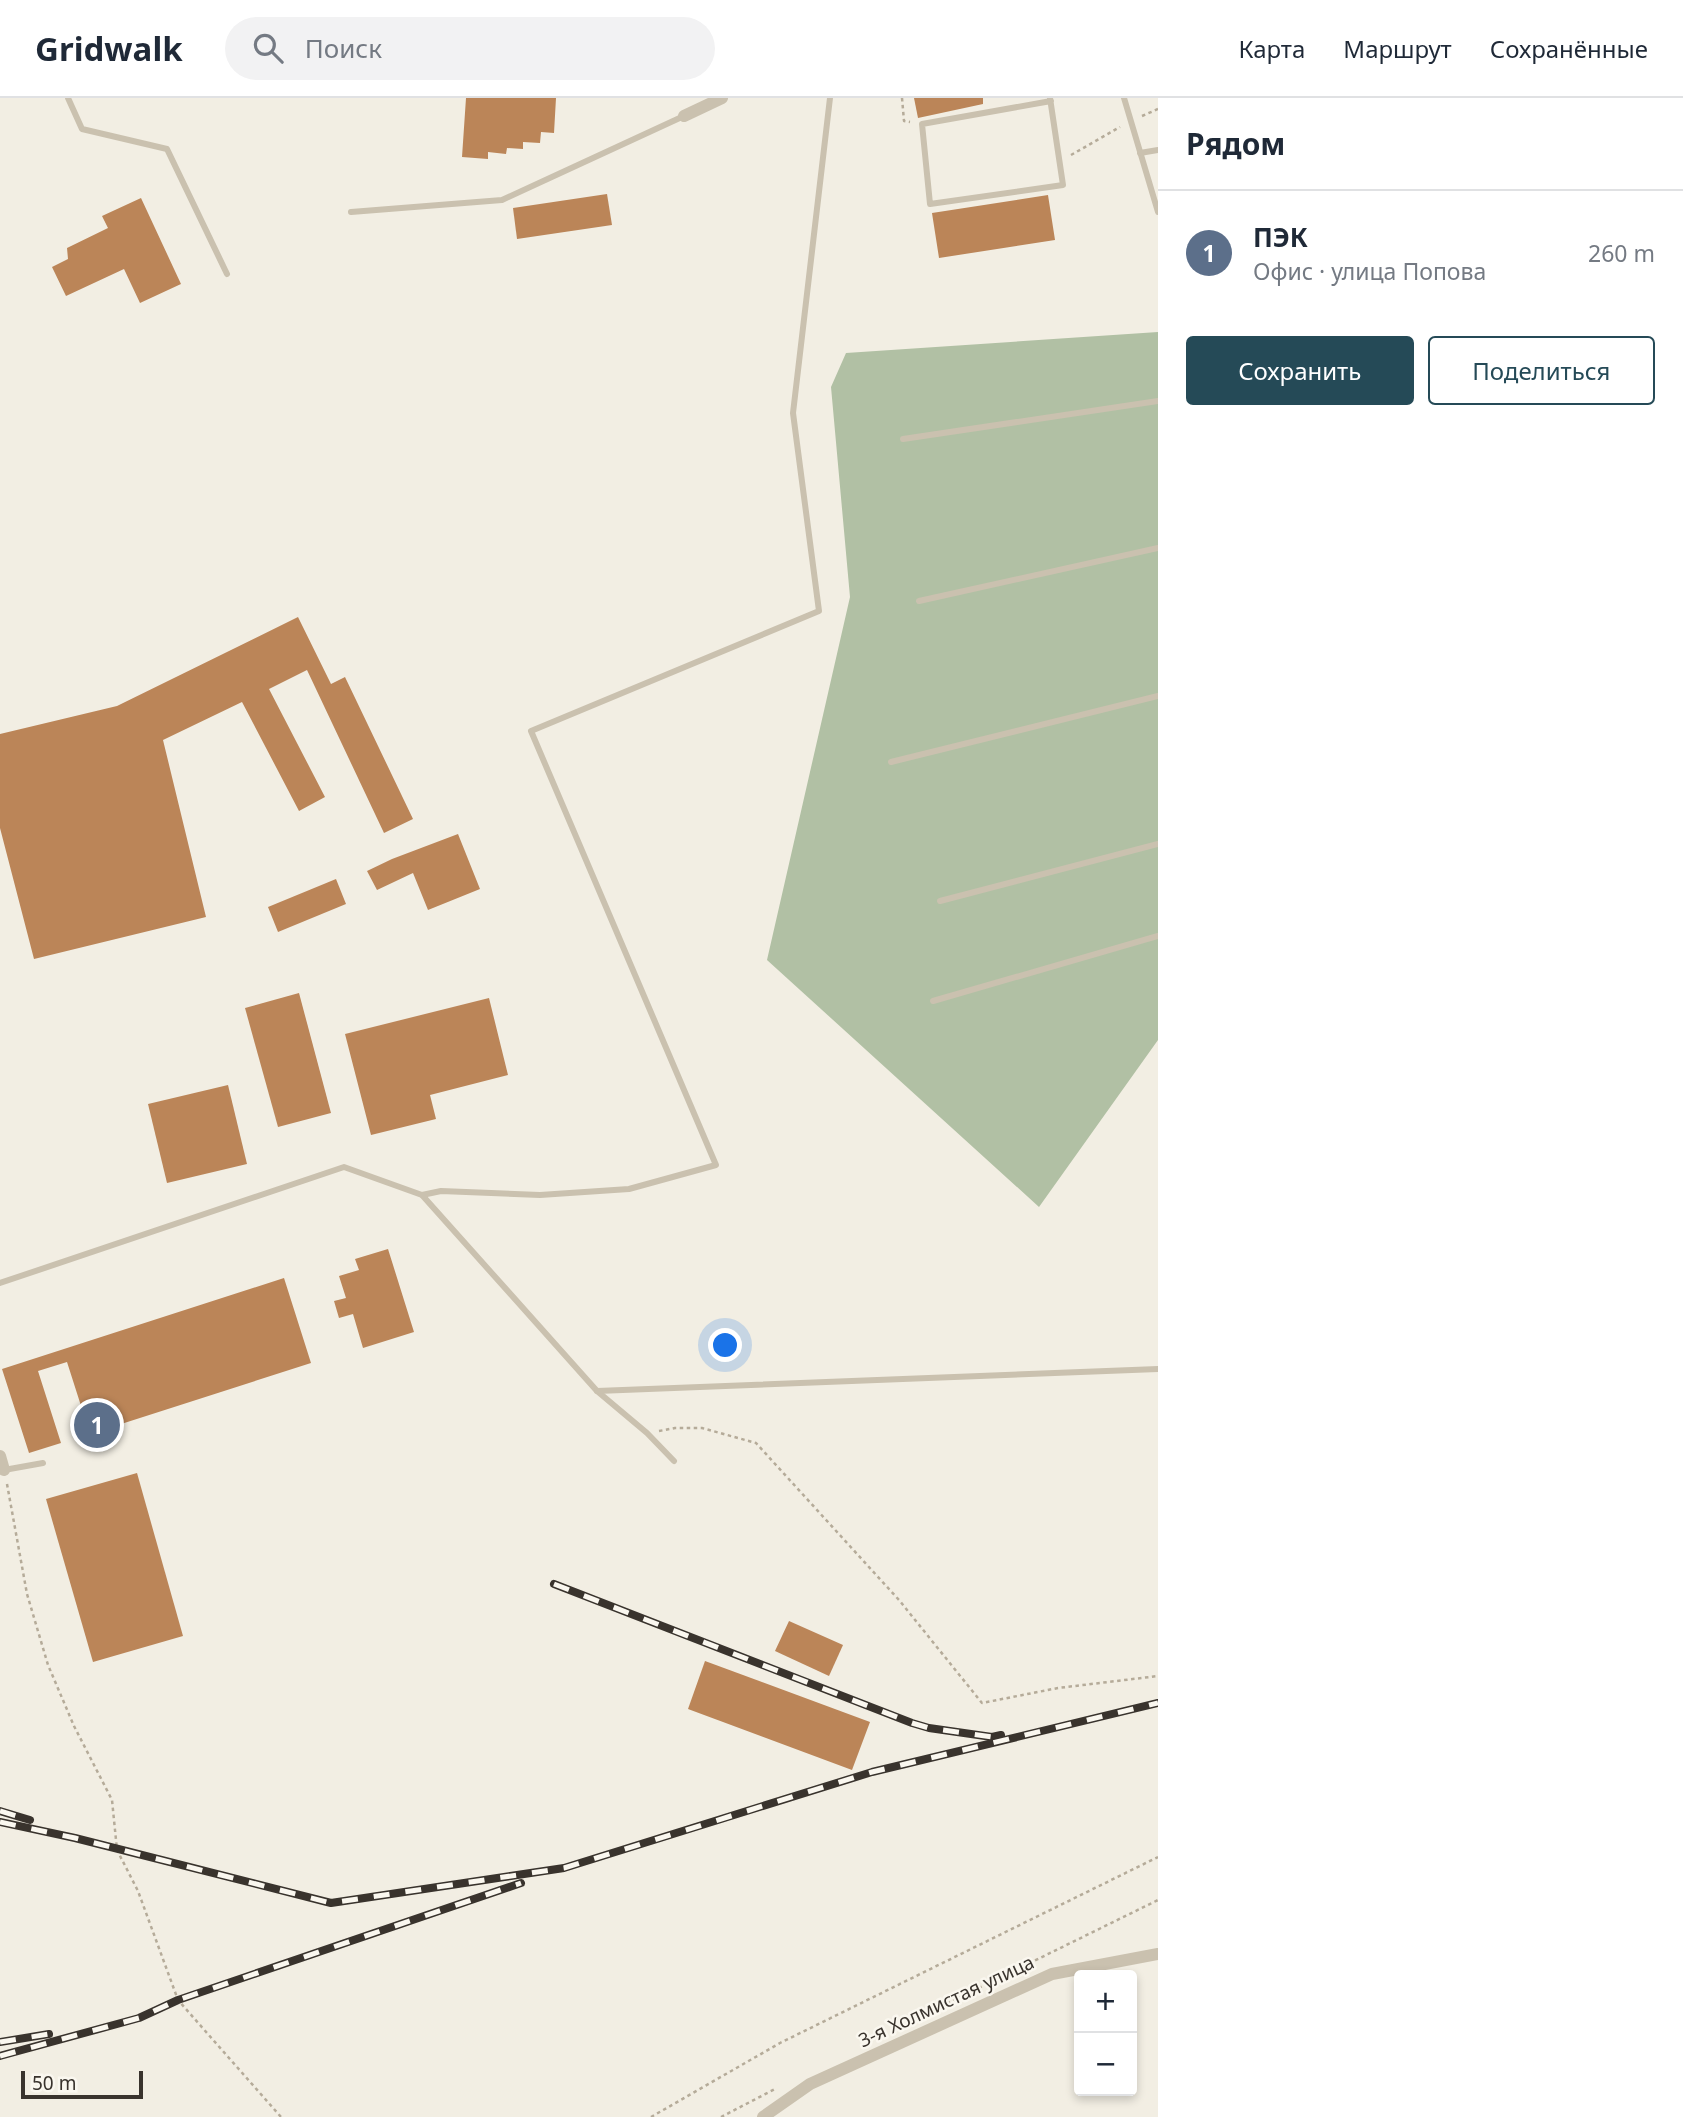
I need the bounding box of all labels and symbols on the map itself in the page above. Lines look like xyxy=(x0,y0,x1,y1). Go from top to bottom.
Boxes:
your location xyxy=(708,1328,742,1362)
pin: 1 xyxy=(74,1399,120,1451)
street label: 3-я Холмистая улица xyxy=(854,1949,1038,2053)
scale bar xyxy=(21,2068,144,2100)

